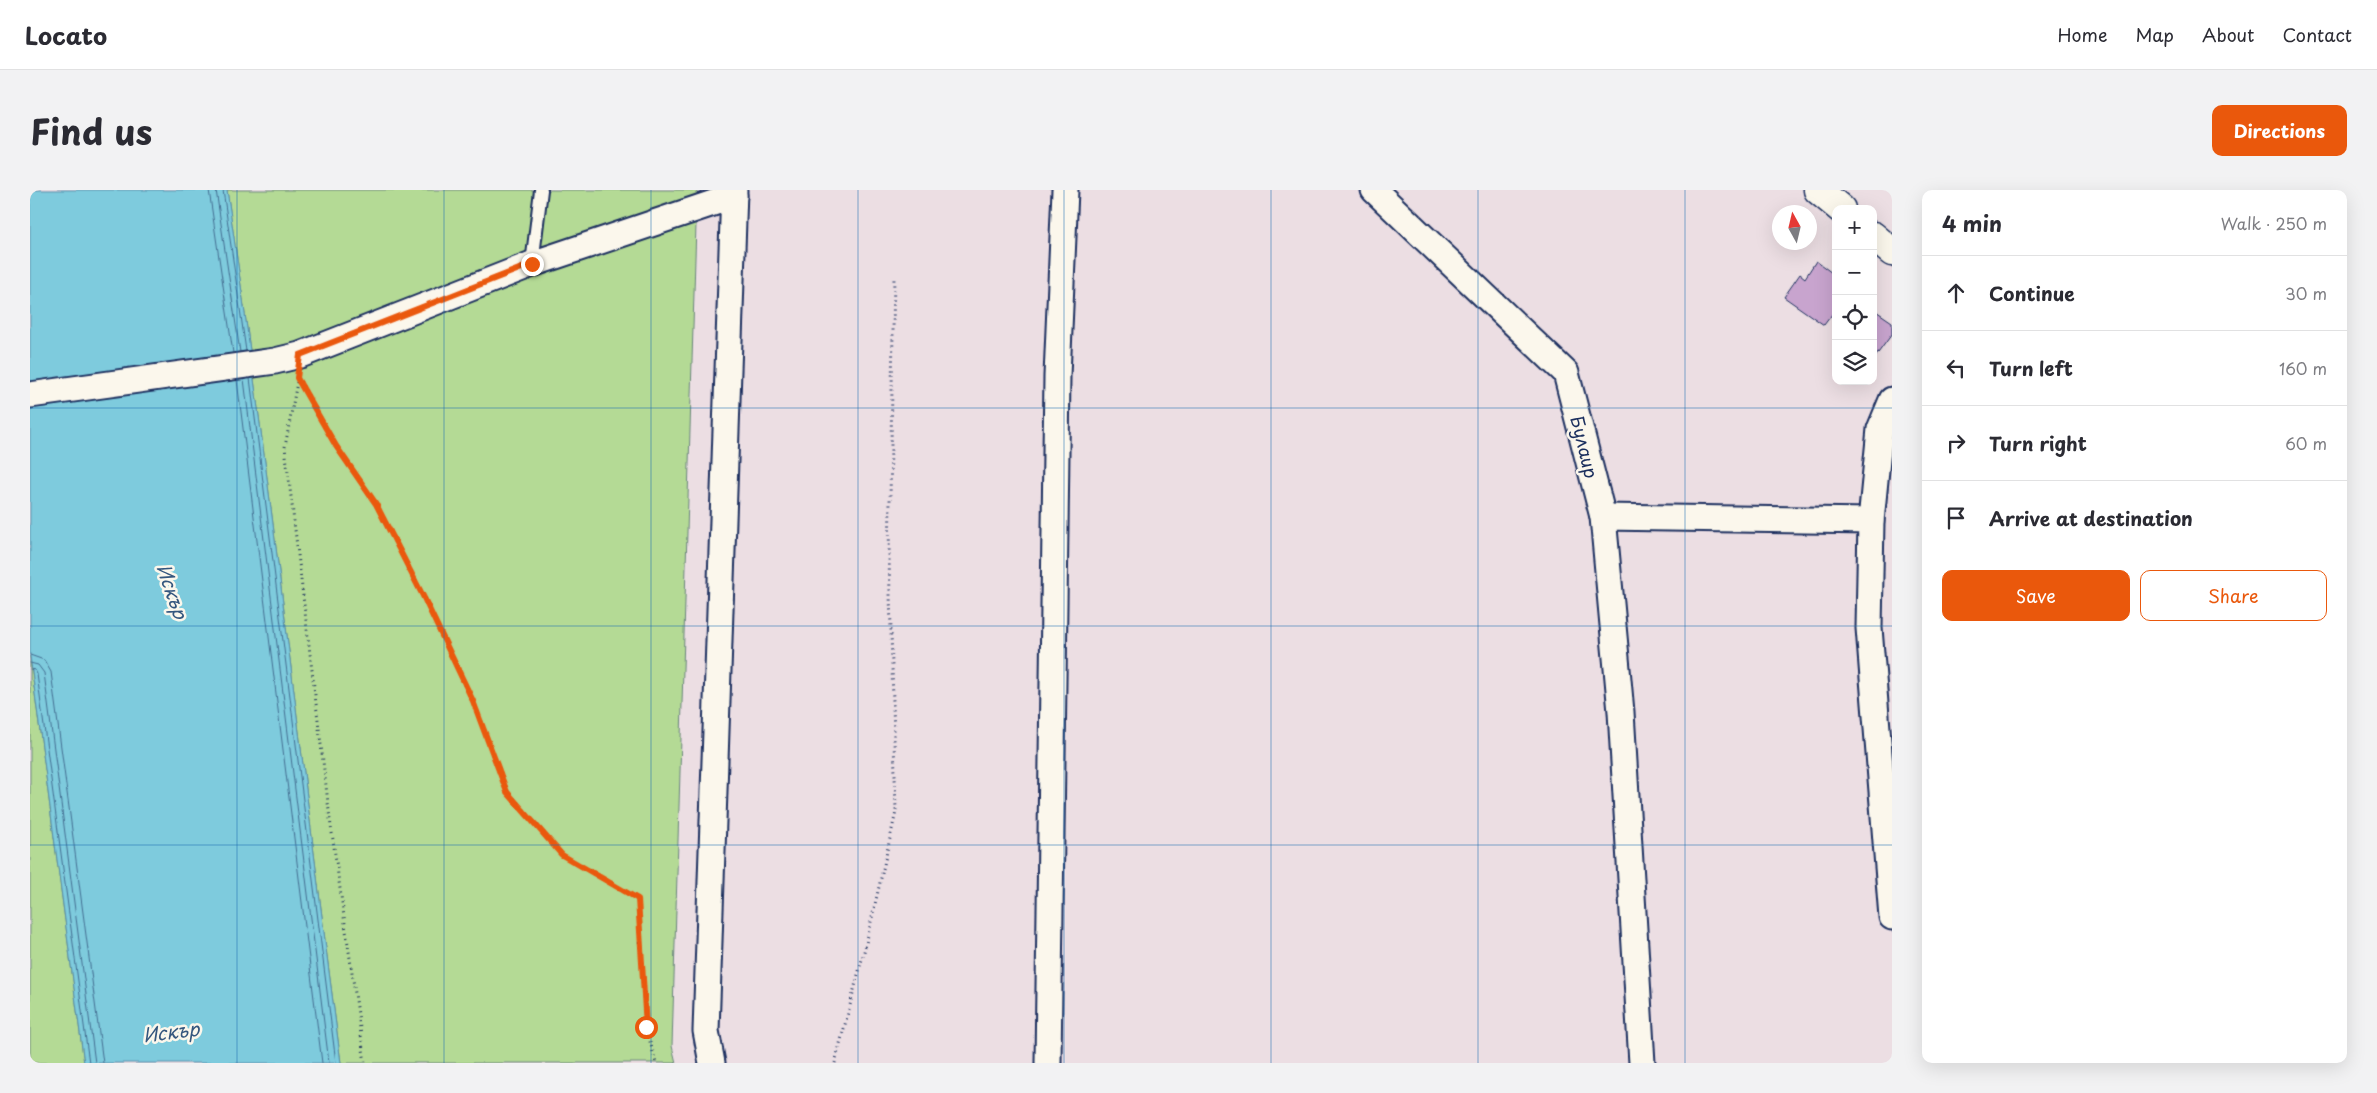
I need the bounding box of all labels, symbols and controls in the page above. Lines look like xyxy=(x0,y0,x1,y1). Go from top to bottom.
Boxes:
text: Locato xyxy=(25,17,107,53)
text: Home xyxy=(2057,21,2107,48)
text: Map xyxy=(2135,21,2174,48)
text: About xyxy=(2202,21,2254,48)
text: Contact xyxy=(2282,21,2352,48)
text: Find us xyxy=(30,104,152,157)
button: Directions xyxy=(2212,105,2347,156)
north arrow xyxy=(1772,205,1817,250)
map controls xyxy=(1832,205,1877,385)
button: + xyxy=(1832,205,1877,250)
text: 4 min xyxy=(1942,207,2002,239)
text: Walk · 250 m xyxy=(2221,211,2327,235)
button: − xyxy=(1832,250,1877,295)
route end xyxy=(521,253,544,276)
icon: ahead xyxy=(1942,279,1970,307)
text: Continue xyxy=(1989,279,2075,307)
text: 30 m xyxy=(2285,281,2327,305)
button: locate xyxy=(1832,295,1877,340)
button: layers xyxy=(1832,340,1877,385)
icon: left xyxy=(1942,354,1970,382)
text: Turn left xyxy=(1989,354,2073,382)
text: 160 m xyxy=(2279,356,2327,380)
street label: Булаир xyxy=(1564,413,1606,481)
icon: right xyxy=(1942,429,1970,457)
text: Turn right xyxy=(1989,429,2087,457)
text: 60 m xyxy=(2285,431,2327,455)
icon: arrive xyxy=(1942,504,1970,532)
text: Arrive at destination xyxy=(1989,504,2193,532)
water label: Искър xyxy=(151,560,196,624)
button: Save xyxy=(1942,570,2130,621)
button: Share xyxy=(2140,570,2327,621)
water label: Искър xyxy=(141,1013,202,1048)
route start xyxy=(635,1016,658,1039)

